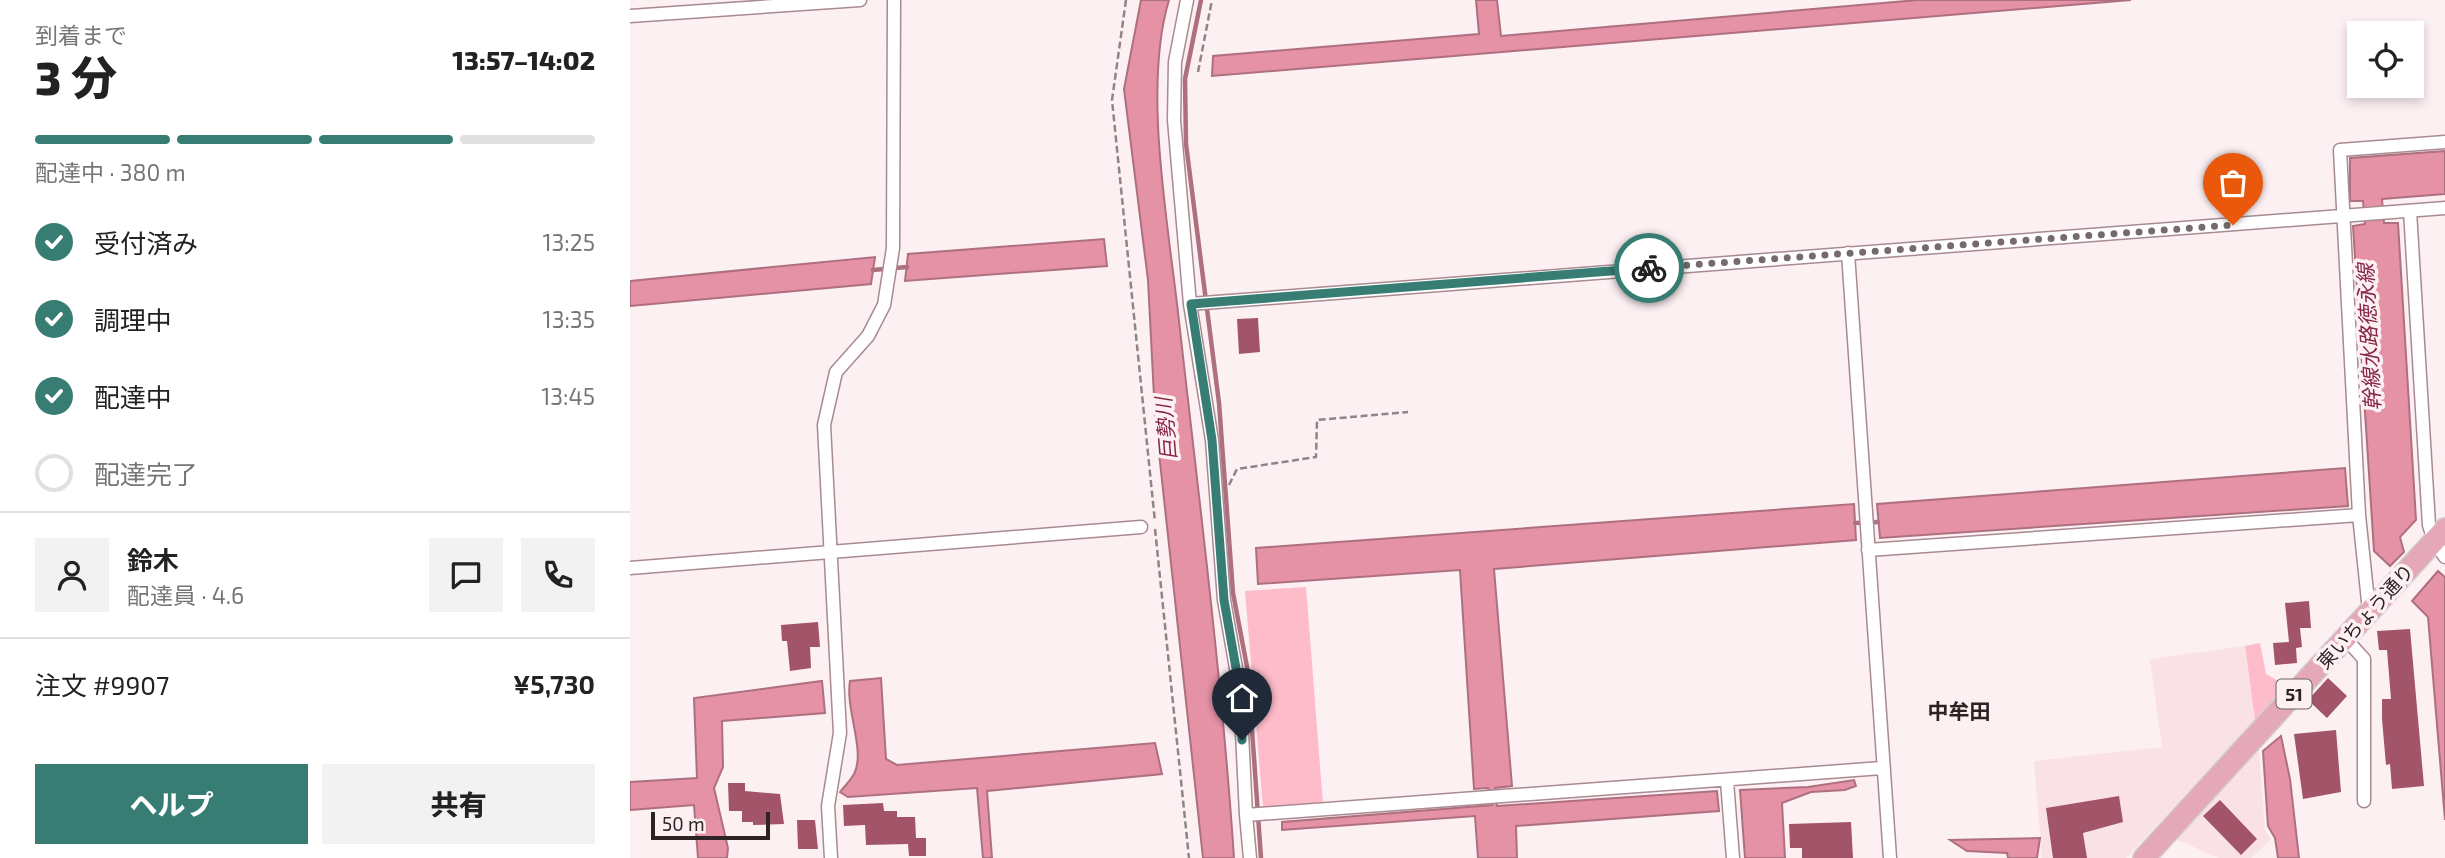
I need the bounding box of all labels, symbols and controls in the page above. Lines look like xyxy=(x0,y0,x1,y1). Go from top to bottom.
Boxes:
text: 到着まで xyxy=(35,21,127,49)
map controls xyxy=(2347,21,2424,98)
button: locate xyxy=(2347,21,2424,98)
text: 13:57–14:02 xyxy=(452,44,595,75)
text: 3 分 xyxy=(35,49,117,104)
pin xyxy=(2203,153,2263,225)
text: 配達中 · 380 m xyxy=(35,158,186,186)
icon: bag xyxy=(2214,164,2252,202)
icon: check xyxy=(35,223,73,261)
text: 受付済み xyxy=(94,227,198,258)
text: 13:25 xyxy=(542,228,595,256)
courier xyxy=(1614,233,1684,303)
icon: bike xyxy=(1630,249,1668,287)
water label: 幹線水路徳永線 xyxy=(2352,260,2384,411)
icon: check xyxy=(35,300,73,338)
text: 調理中 xyxy=(94,304,172,335)
text: 13:35 xyxy=(543,305,595,333)
icon: check xyxy=(35,377,73,415)
text: 配達中 xyxy=(94,381,172,412)
text: 13:45 xyxy=(541,382,595,410)
water label: 巨勢川 xyxy=(1150,395,1180,461)
text: 配達完了 xyxy=(94,458,198,489)
button: person xyxy=(35,538,109,612)
button: chat xyxy=(429,538,503,612)
button: phone xyxy=(521,538,595,612)
text: 鈴木 xyxy=(127,544,179,575)
street label: 東いちょう通り xyxy=(2312,559,2418,673)
text: 配達員 · 4.6 xyxy=(127,581,244,609)
text: ¥5,730 xyxy=(513,668,595,699)
pin xyxy=(1212,668,1272,740)
text: 注文 #9907 xyxy=(35,669,169,700)
icon: home xyxy=(1223,679,1261,717)
road number: 51 xyxy=(2276,680,2312,708)
district label: 中牟田 xyxy=(1928,698,1991,723)
button: ヘルプ xyxy=(35,764,308,844)
button: 共有 xyxy=(322,764,595,844)
scale bar xyxy=(651,809,770,841)
text: 50 m xyxy=(662,812,705,835)

